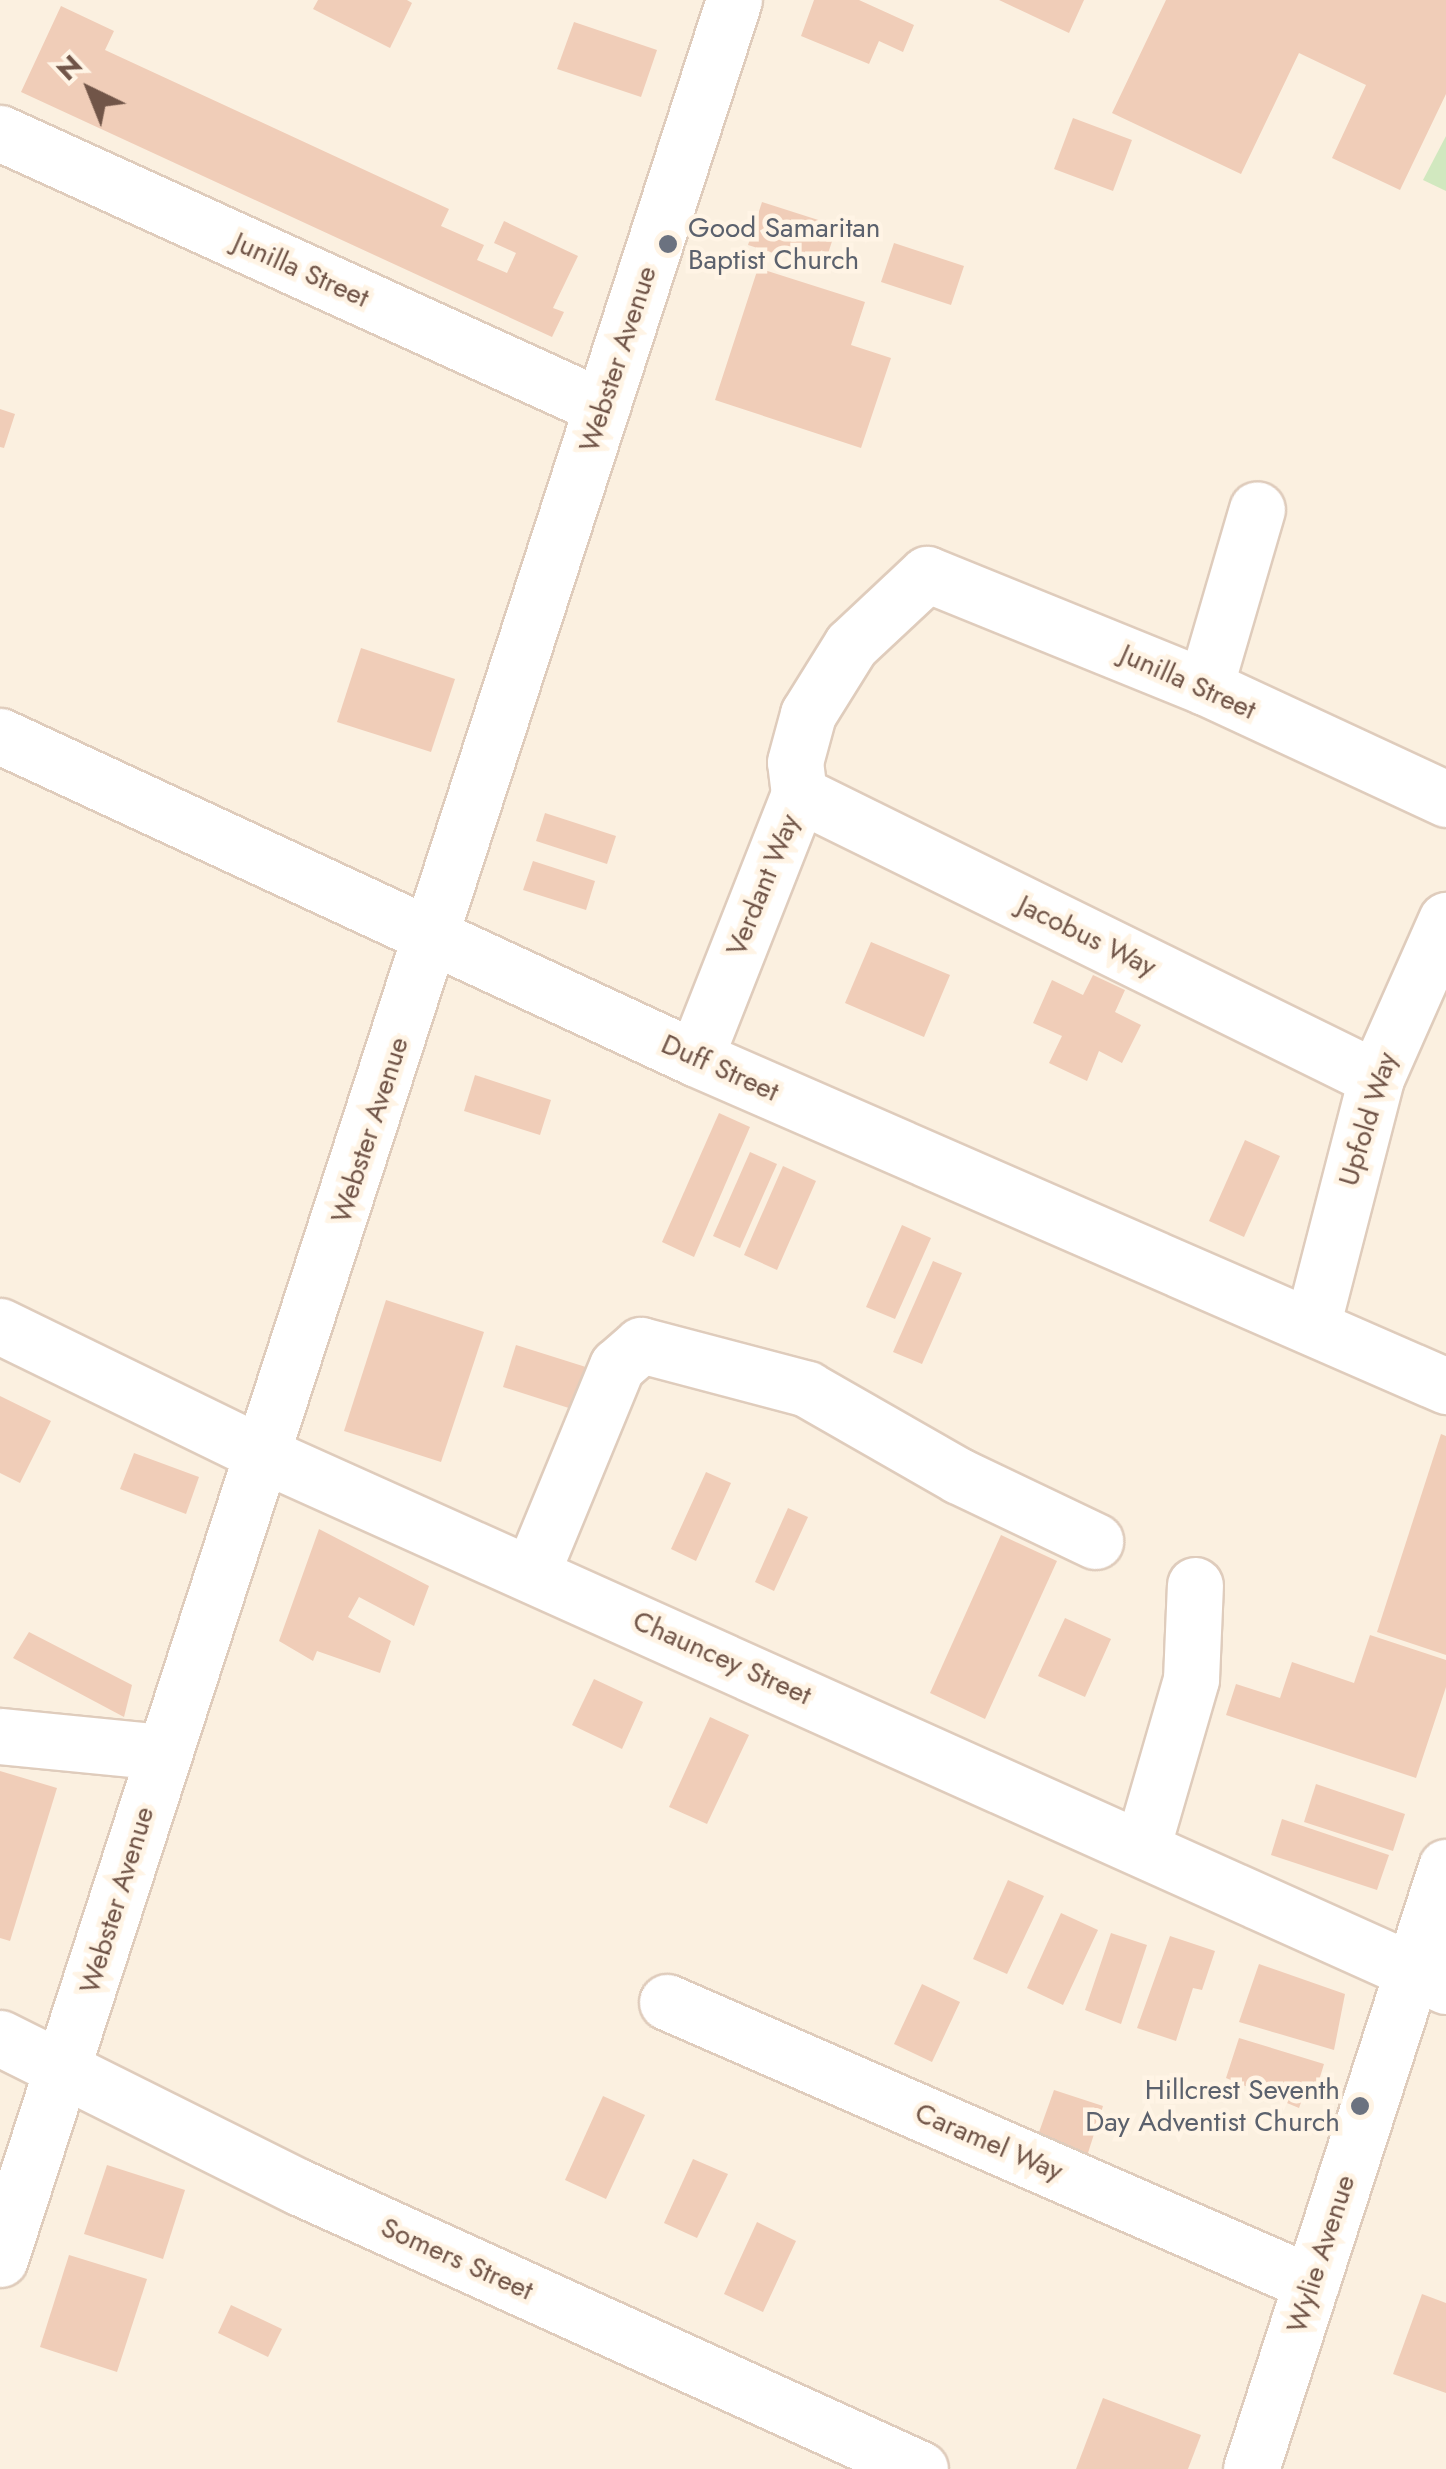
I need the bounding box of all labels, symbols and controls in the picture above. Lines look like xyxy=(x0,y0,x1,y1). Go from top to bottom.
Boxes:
north arrow xyxy=(40,40,140,140)
text: N xyxy=(47,45,91,90)
place label: Good Samaritan Baptist Church xyxy=(688,211,881,277)
street label: Junilla Street xyxy=(228,225,374,315)
marker: Good Samaritan Baptist Church xyxy=(657,233,679,255)
street label: Webster Avenue xyxy=(572,262,664,456)
street label: Junilla Street xyxy=(1115,637,1261,727)
street label: Verdant Way xyxy=(719,809,807,961)
street label: Jacobus Way xyxy=(1012,888,1162,984)
street label: Duff Street xyxy=(656,1027,784,1109)
street label: Webster Avenue xyxy=(324,1033,416,1227)
street label: Upfold Way xyxy=(1332,1048,1404,1190)
street label: Chauncey Street xyxy=(628,1604,816,1712)
street label: Webster Avenue xyxy=(73,1803,161,1997)
place label: Hillcrest Seventh Day Adventist Church xyxy=(1085,2073,1340,2139)
marker: Hillcrest Seventh Day Adventist Church xyxy=(1349,2095,1371,2117)
street label: Caramel Way xyxy=(910,2096,1068,2188)
street label: Wylie Avenue xyxy=(1280,2171,1362,2337)
street label: Somers Street xyxy=(376,2211,538,2307)

